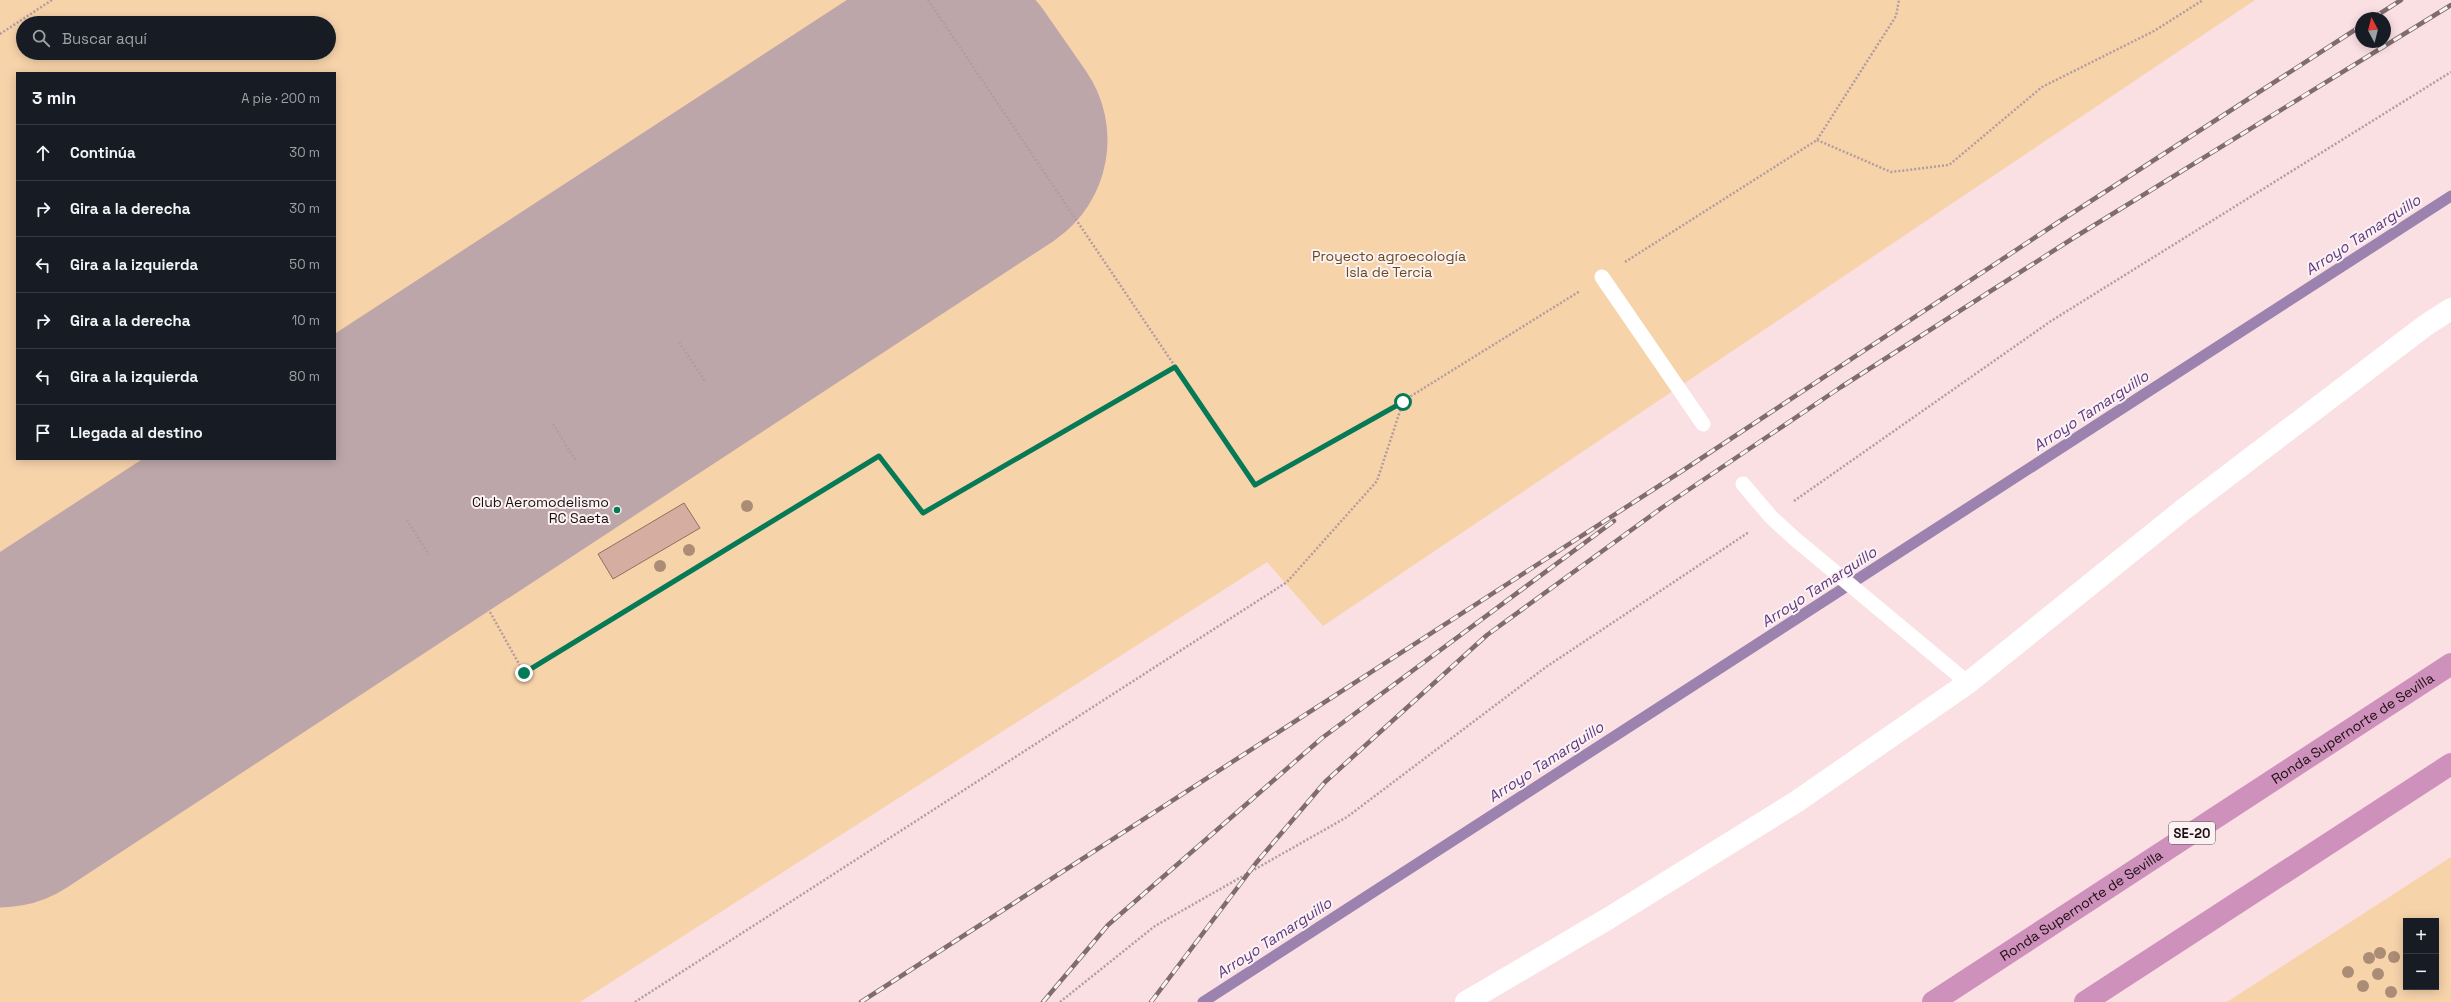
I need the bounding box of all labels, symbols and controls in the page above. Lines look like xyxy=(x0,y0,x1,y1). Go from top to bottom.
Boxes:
north arrow xyxy=(2355,12,2391,48)
search box xyxy=(16,16,336,60)
icon: search xyxy=(30,27,52,49)
text: Buscar aquí xyxy=(62,29,147,48)
text: 3 min xyxy=(32,87,76,109)
text: A pie · 200 m xyxy=(241,90,320,107)
icon: ahead xyxy=(32,142,54,164)
text: Continúa xyxy=(70,143,136,162)
text: 30 m xyxy=(289,144,320,161)
water label: Arroyo Tamarguillo xyxy=(2301,190,2425,279)
icon: right xyxy=(32,198,54,220)
text: Gira a la derecha xyxy=(70,199,190,218)
text: 30 m xyxy=(289,200,320,217)
park label: Proyecto agroecología Isla de Tercia xyxy=(1312,247,1466,281)
icon: left xyxy=(32,254,54,276)
text: Gira a la izquierda xyxy=(70,255,198,274)
text: 50 m xyxy=(289,256,320,273)
icon: right xyxy=(32,310,54,332)
text: Gira a la derecha xyxy=(70,311,190,330)
text: 10 m xyxy=(292,312,320,329)
icon: left xyxy=(32,366,54,388)
water label: Arroyo Tamarguillo xyxy=(2029,366,2153,455)
text: Gira a la izquierda xyxy=(70,367,198,386)
text: 80 m xyxy=(289,368,320,385)
route start xyxy=(1394,393,1412,411)
icon: arrive xyxy=(32,422,54,444)
text: Llegada al destino xyxy=(70,423,203,442)
place label: Club Aeromodelismo RC Saeta xyxy=(472,493,609,527)
marker: Club Aeromodelismo RC Saeta xyxy=(612,505,622,515)
water label: Arroyo Tamarguillo xyxy=(1757,542,1881,631)
route end xyxy=(515,664,533,682)
street label: Ronda Supernorte de Sevilla xyxy=(2268,669,2437,788)
water label: Arroyo Tamarguillo xyxy=(1484,717,1608,806)
road number: SE-20 xyxy=(2169,822,2215,844)
street label: Ronda Supernorte de Sevilla xyxy=(1996,846,2166,965)
water label: Arroyo Tamarguillo xyxy=(1212,893,1336,982)
map controls xyxy=(2403,918,2439,990)
button: + xyxy=(2403,918,2439,954)
button: − xyxy=(2403,954,2439,990)

